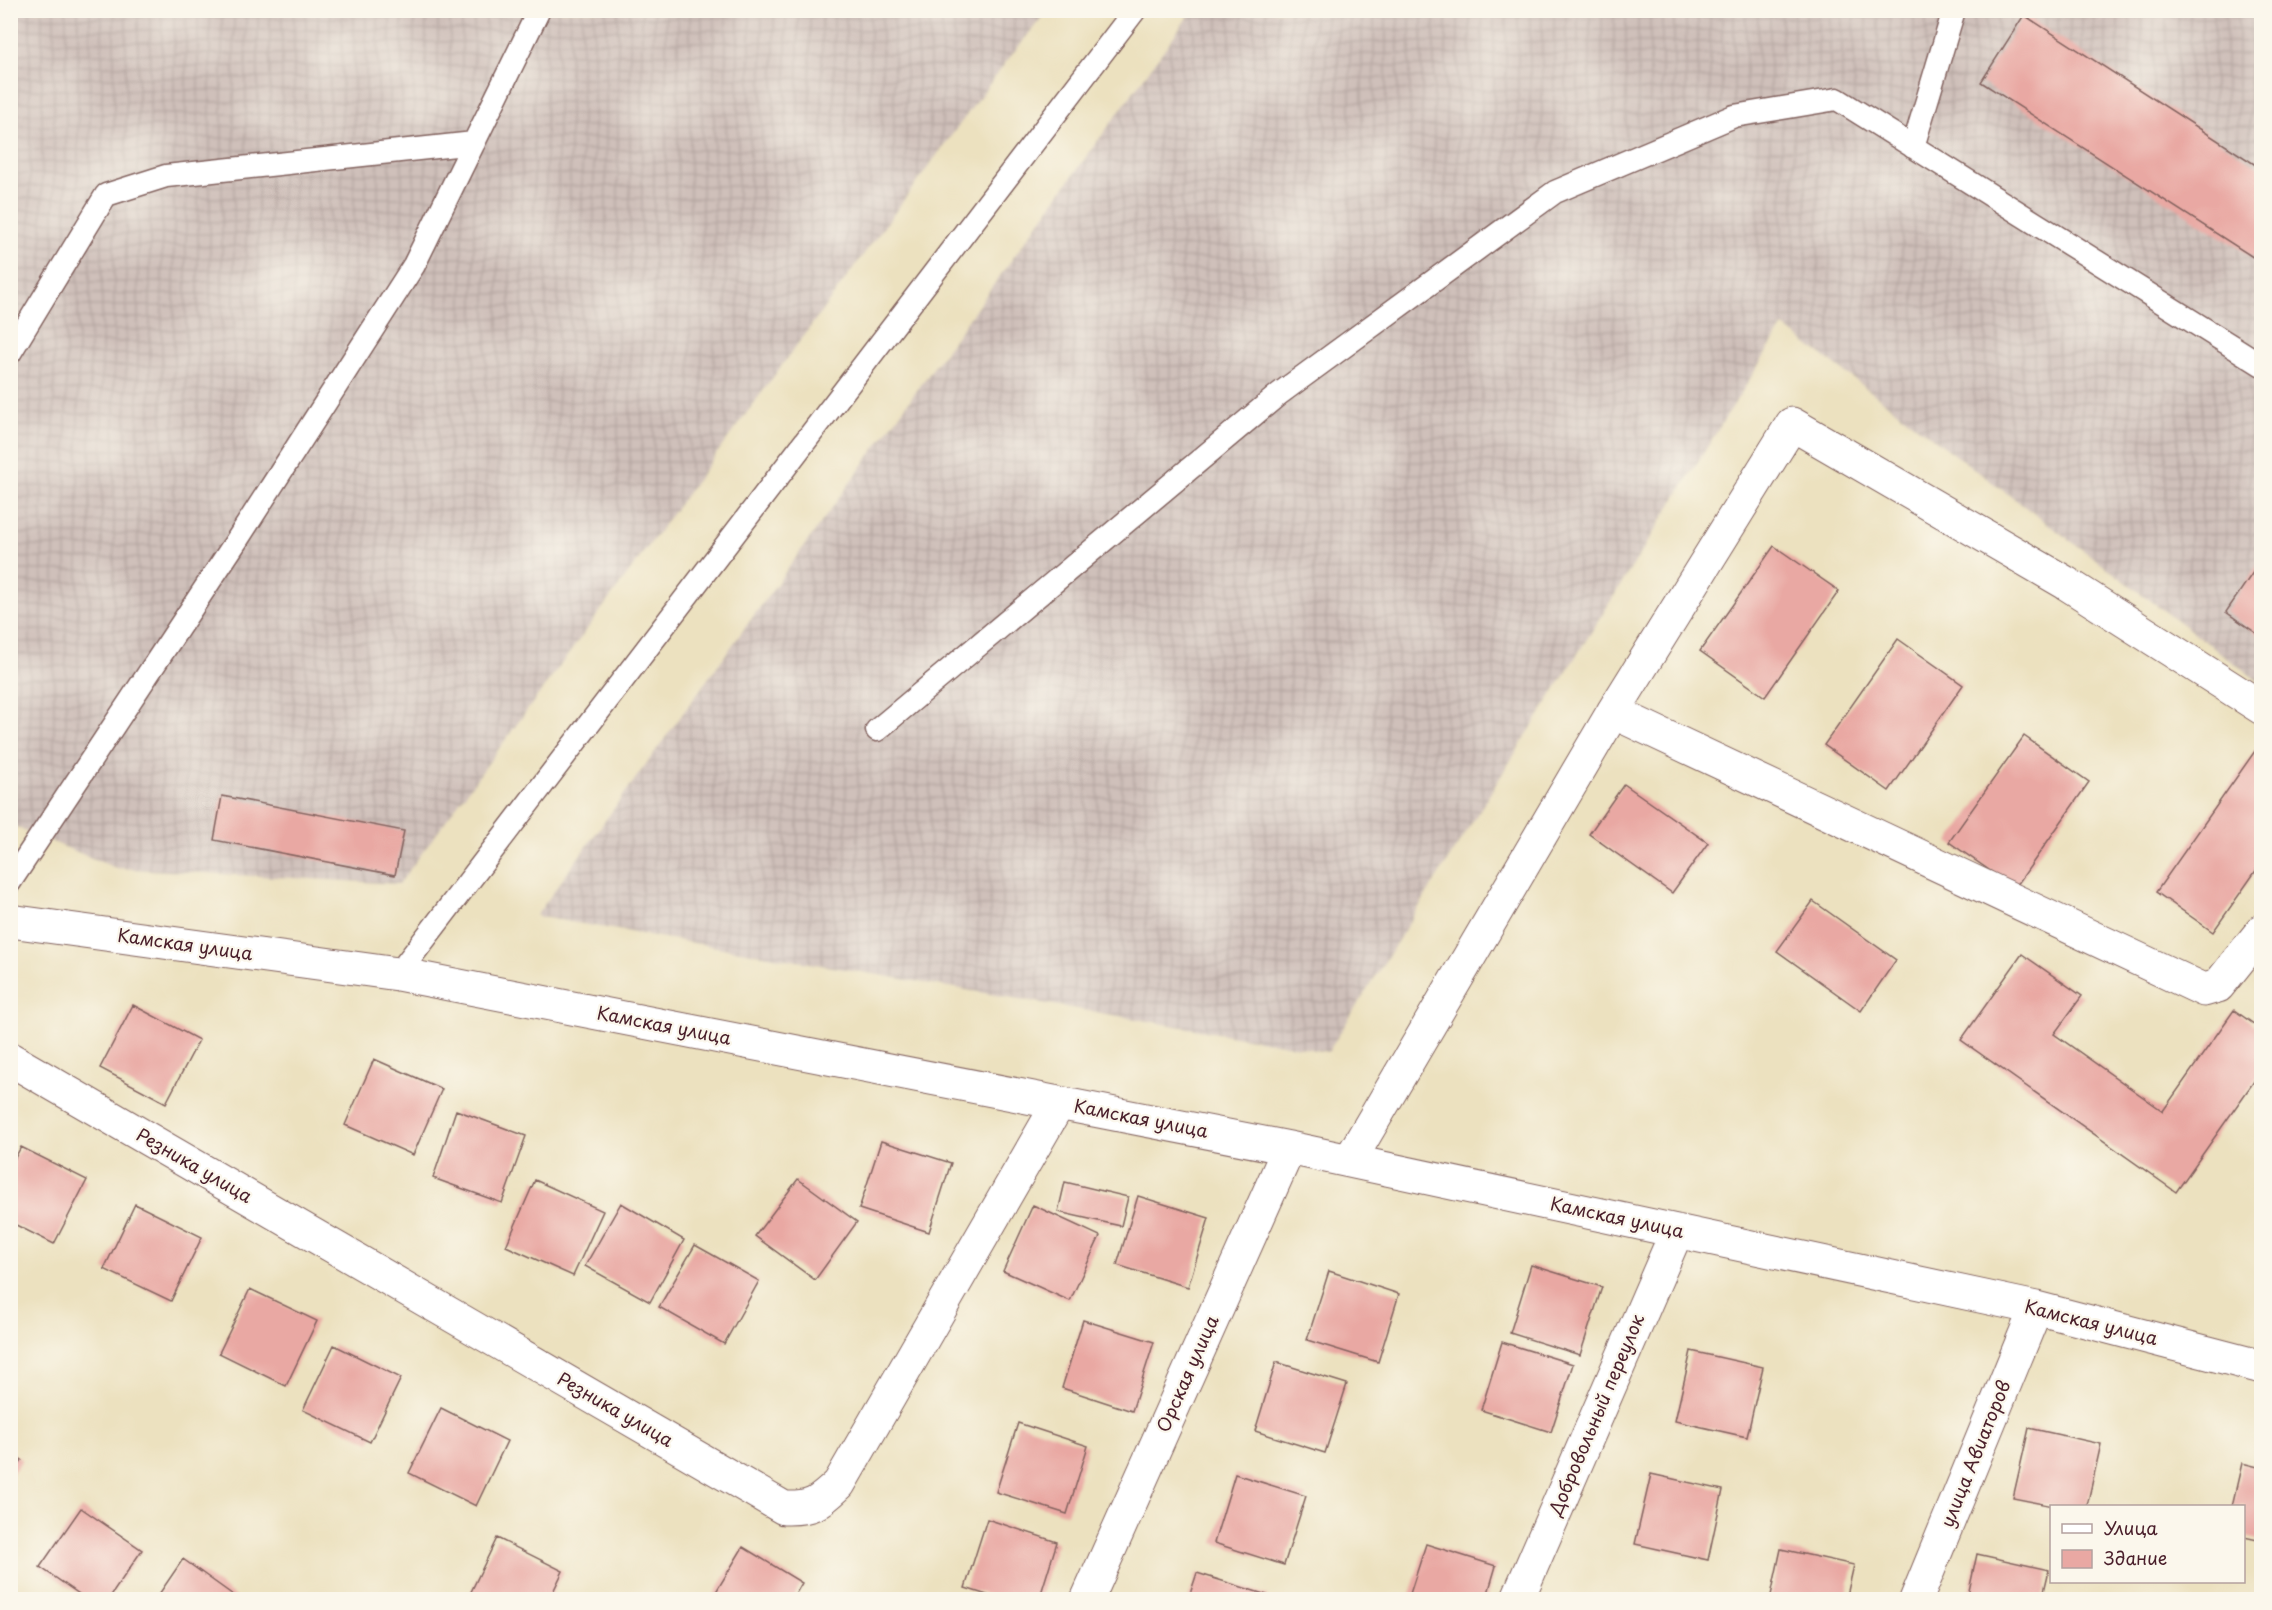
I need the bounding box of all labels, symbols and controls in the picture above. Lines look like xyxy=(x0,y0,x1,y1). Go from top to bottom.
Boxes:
street label: Камская улица xyxy=(116,921,255,966)
street label: Камская улица xyxy=(595,998,734,1051)
street label: Камская улица xyxy=(1072,1091,1211,1144)
street label: Резника улица xyxy=(132,1120,258,1209)
street label: Камская улица xyxy=(1548,1189,1687,1244)
street label: Камская улица xyxy=(2022,1292,2161,1351)
street label: Добровольный переулок xyxy=(1541,1309,1650,1520)
street label: Орская улица xyxy=(1149,1310,1225,1436)
street label: Резника улица xyxy=(553,1364,679,1453)
street label: улица Авиаторов xyxy=(1933,1376,2016,1531)
legend xyxy=(2050,1505,2245,1583)
text: Улица xyxy=(2104,1514,2158,1541)
text: Здание xyxy=(2104,1544,2167,1571)

